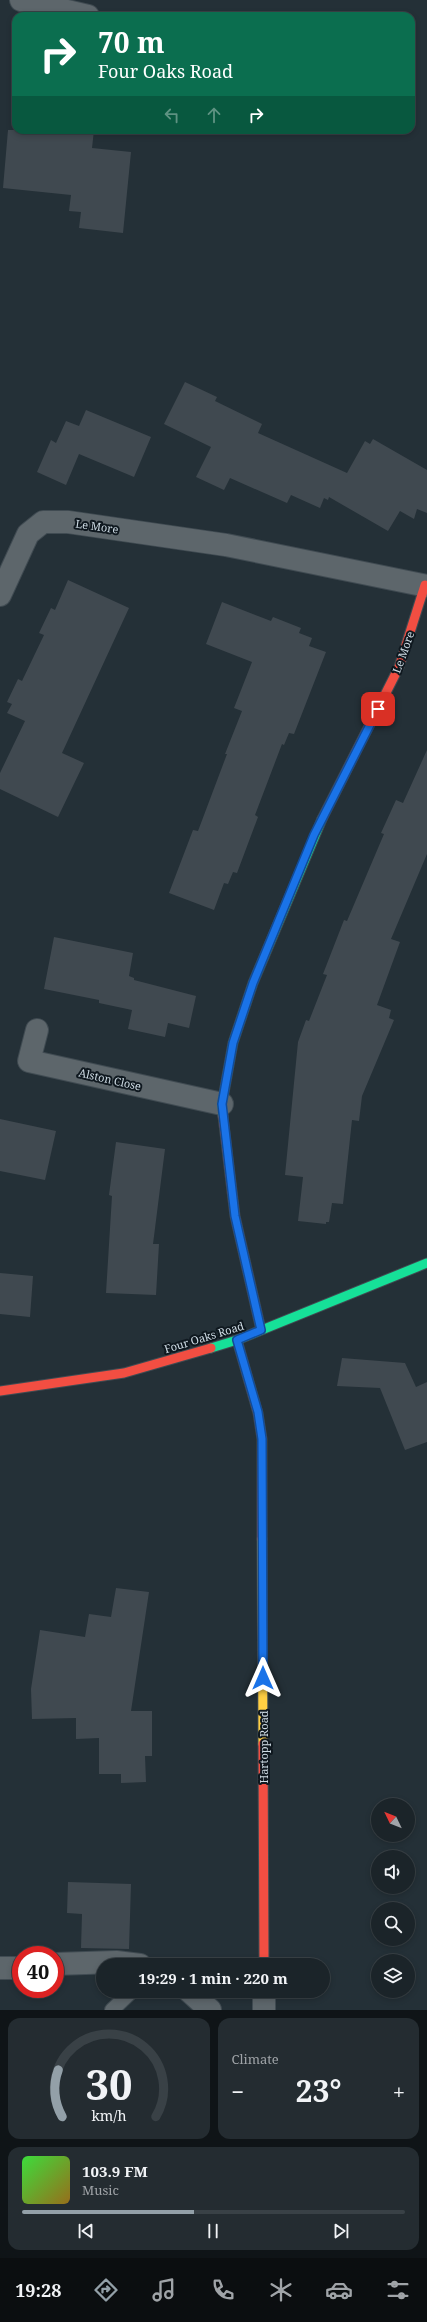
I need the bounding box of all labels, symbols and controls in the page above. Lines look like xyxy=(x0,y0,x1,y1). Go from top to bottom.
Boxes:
text: 70 m xyxy=(98,23,165,61)
icon: right xyxy=(32,28,84,80)
text: Four Oaks Road xyxy=(98,59,233,83)
icon: left xyxy=(161,104,183,126)
icon: ahead xyxy=(203,104,225,126)
icon: right xyxy=(245,104,267,126)
street label: Le More xyxy=(74,516,120,536)
street label: Le More xyxy=(389,629,417,675)
pin xyxy=(361,692,395,726)
icon: arrive xyxy=(367,698,389,720)
street label: Alston Close xyxy=(77,1065,143,1093)
street label: Four Oaks Road xyxy=(162,1318,246,1356)
position arrow xyxy=(242,1657,284,1699)
street label: Hartopp Road xyxy=(256,1710,271,1784)
north arrow xyxy=(371,1798,415,1842)
map controls xyxy=(371,1798,415,1998)
button: sound xyxy=(371,1850,415,1894)
button: search xyxy=(371,1902,415,1946)
speed limit sign: 40 xyxy=(12,1946,64,1998)
button: layers xyxy=(371,1954,415,1998)
text: 19:29 · 1 min · 220 m xyxy=(138,1968,288,1988)
text: Climate xyxy=(232,2050,279,2068)
text: 30 xyxy=(85,2055,132,2111)
text: 23° xyxy=(296,2070,341,2111)
text: − xyxy=(232,2076,244,2106)
text: + xyxy=(393,2076,405,2106)
text: km/h xyxy=(91,2105,126,2124)
text: 103.9 FM xyxy=(82,2161,148,2181)
text: Music xyxy=(82,2181,119,2199)
icon: previous xyxy=(75,2220,97,2242)
icon: pause xyxy=(202,2220,224,2242)
icon: next xyxy=(330,2220,352,2242)
icon: directions xyxy=(92,2276,120,2304)
icon: music xyxy=(150,2276,178,2304)
icon: phone xyxy=(209,2276,237,2304)
icon: climate xyxy=(267,2276,295,2304)
icon: car xyxy=(325,2276,353,2304)
icon: filters xyxy=(384,2276,412,2304)
text: 19:28 xyxy=(15,2278,61,2302)

